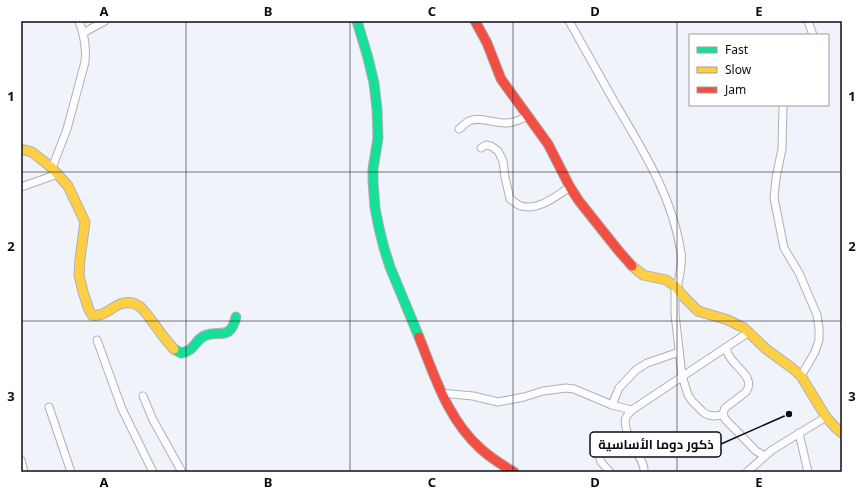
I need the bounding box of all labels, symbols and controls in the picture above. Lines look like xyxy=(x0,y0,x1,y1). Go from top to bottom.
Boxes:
text: A xyxy=(100,2,109,20)
text: B xyxy=(264,2,272,20)
text: C xyxy=(428,2,436,20)
text: D xyxy=(590,2,600,20)
text: E xyxy=(755,2,763,20)
legend xyxy=(689,34,829,106)
text: Fast xyxy=(725,41,749,58)
text: Slow xyxy=(725,61,752,78)
text: Jam xyxy=(724,81,746,98)
text: 1 xyxy=(7,87,15,105)
text: 1 xyxy=(848,87,856,105)
text: 2 xyxy=(7,237,15,255)
text: 2 xyxy=(848,237,856,255)
text: 3 xyxy=(7,387,15,405)
text: 3 xyxy=(848,387,856,405)
callout: ذكور دوما الأساسية xyxy=(590,432,721,457)
text: ذكور دوما الأساسية xyxy=(598,435,714,453)
text: A xyxy=(100,473,109,491)
text: B xyxy=(264,473,272,491)
text: C xyxy=(428,473,436,491)
text: D xyxy=(590,473,600,491)
text: E xyxy=(755,473,763,491)

